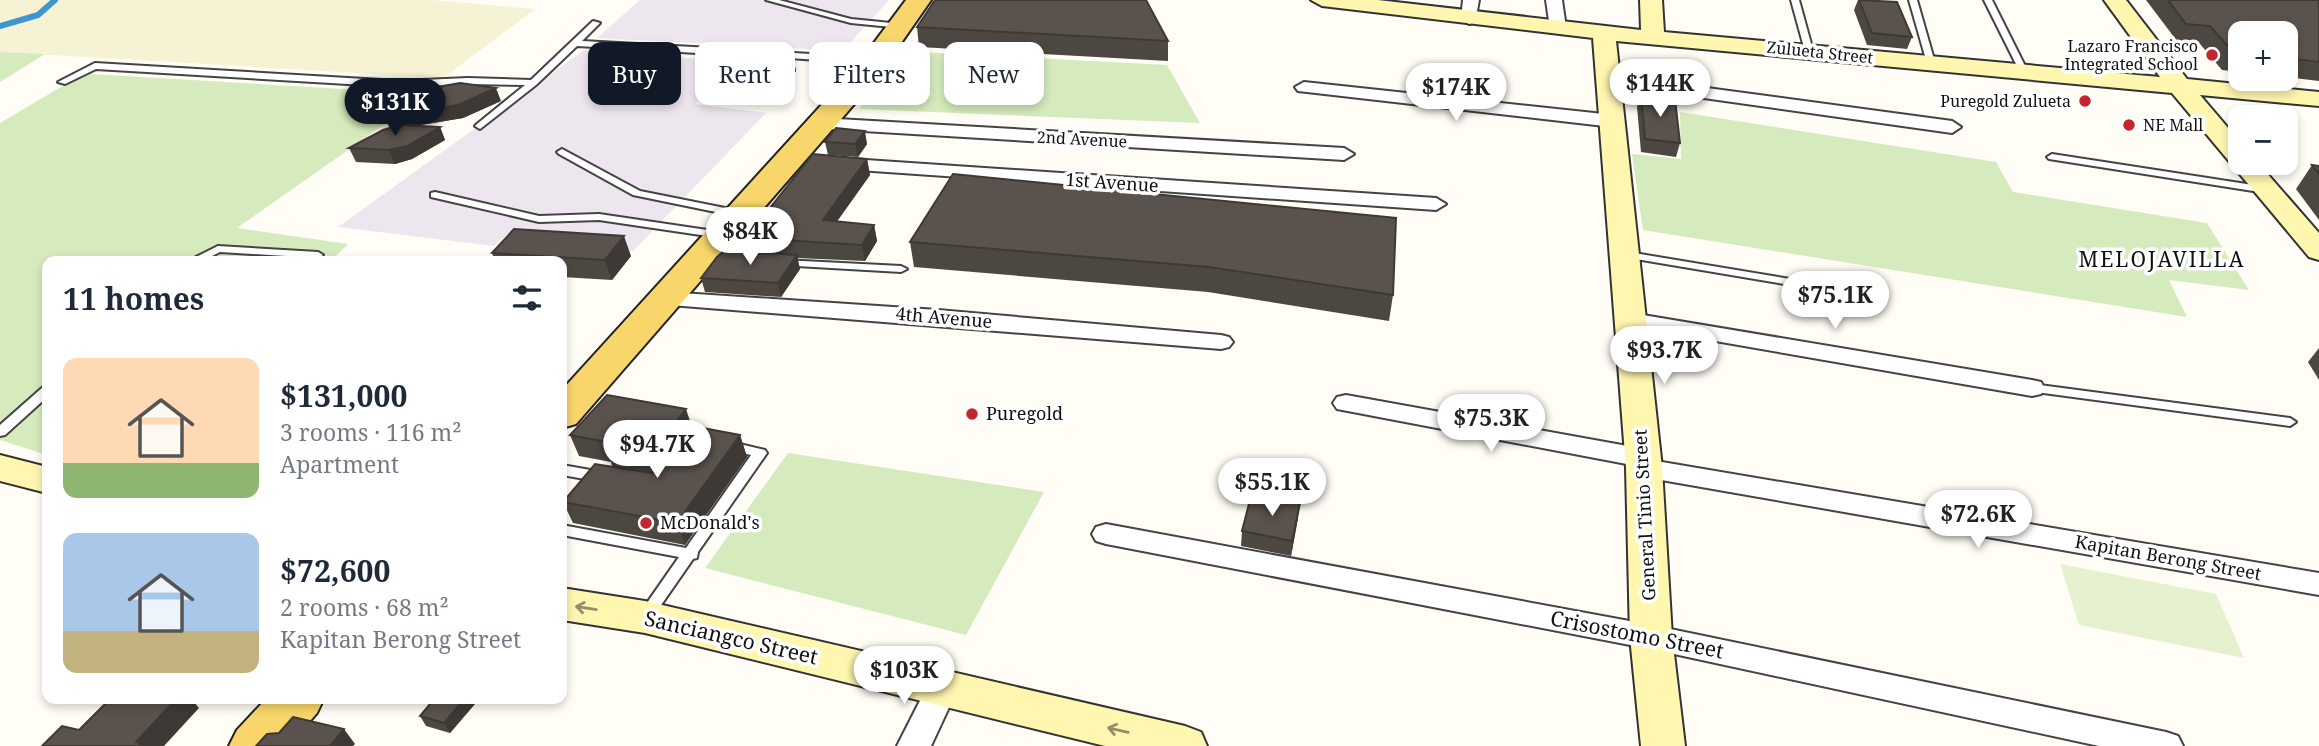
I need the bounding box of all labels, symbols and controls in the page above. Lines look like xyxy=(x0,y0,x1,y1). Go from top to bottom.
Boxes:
map controls xyxy=(2228,21,2298,175)
button: + xyxy=(2228,21,2298,91)
street label: Zulueta Street xyxy=(1766,35,1875,69)
place label: Lazaro Francisco Integrated School xyxy=(2064,35,2198,75)
chip: Buy xyxy=(588,42,681,105)
chip: Rent xyxy=(695,42,795,105)
chip: Filters xyxy=(809,42,930,105)
chip: New xyxy=(944,42,1044,105)
marker: Lazaro Francisco Integrated School xyxy=(2204,47,2220,63)
pin: $144K xyxy=(1611,60,1709,119)
pin: $174K xyxy=(1407,64,1505,123)
text: $144K xyxy=(1626,66,1694,98)
text: $174K xyxy=(1422,70,1490,102)
pin: $131K xyxy=(346,78,444,138)
text: $131K xyxy=(361,85,429,117)
place label: Puregold Zulueta xyxy=(1940,90,2071,112)
marker: Puregold Zulueta xyxy=(2077,93,2093,109)
button: − xyxy=(2228,105,2298,175)
place label: NE Mall xyxy=(2143,114,2203,136)
marker: NE Mall xyxy=(2121,117,2137,133)
street label: 2nd Avenue xyxy=(1036,126,1128,152)
street label: 1st Avenue xyxy=(1065,167,1160,197)
pin: $84K xyxy=(709,208,791,267)
text: $84K xyxy=(722,214,778,246)
district label: MELOJAVILLA xyxy=(2079,245,2245,273)
pin: $75.1K xyxy=(1778,272,1892,331)
text: 11 homes xyxy=(63,278,204,319)
text: $75.1K xyxy=(1797,278,1873,310)
icon: filters xyxy=(508,279,546,317)
street label: 4th Avenue xyxy=(895,301,993,333)
pin: $93.7K xyxy=(1607,326,1721,386)
text: $93.7K xyxy=(1626,333,1702,365)
text: $131,000 xyxy=(280,375,407,416)
icon: home xyxy=(119,386,203,470)
pin: $75.3K xyxy=(1434,394,1548,454)
place label: Puregold xyxy=(986,401,1063,425)
text: $75.3K xyxy=(1453,401,1529,433)
marker: Puregold xyxy=(964,406,980,422)
text: 3 rooms · 116 m² xyxy=(280,416,462,448)
pin: $94.7K xyxy=(600,420,714,480)
text: $94.7K xyxy=(619,427,695,459)
street label: General Tinio Street xyxy=(1628,429,1660,601)
text: Apartment xyxy=(280,448,399,480)
pin: $55.1K xyxy=(1215,458,1329,518)
text: $55.1K xyxy=(1234,465,1310,497)
pin: $72.6K xyxy=(1921,490,2035,550)
text: $72.6K xyxy=(1940,497,2016,529)
place label: McDonald's xyxy=(660,510,760,534)
marker: McDonald's xyxy=(638,515,654,531)
street label: Kapitan Berong Street xyxy=(2073,529,2263,585)
text: $72,600 xyxy=(280,550,391,591)
icon: home xyxy=(119,561,203,645)
text: 2 rooms · 68 m² xyxy=(280,591,449,623)
one-way arrow xyxy=(576,601,598,614)
street label: Sanciangco Street xyxy=(642,603,821,671)
street label: Crisostomo Street xyxy=(1548,603,1726,665)
text: Kapitan Berong Street xyxy=(280,623,521,655)
pin: $103K xyxy=(855,646,953,706)
text: $103K xyxy=(870,653,938,685)
one-way arrow xyxy=(1108,723,1130,736)

